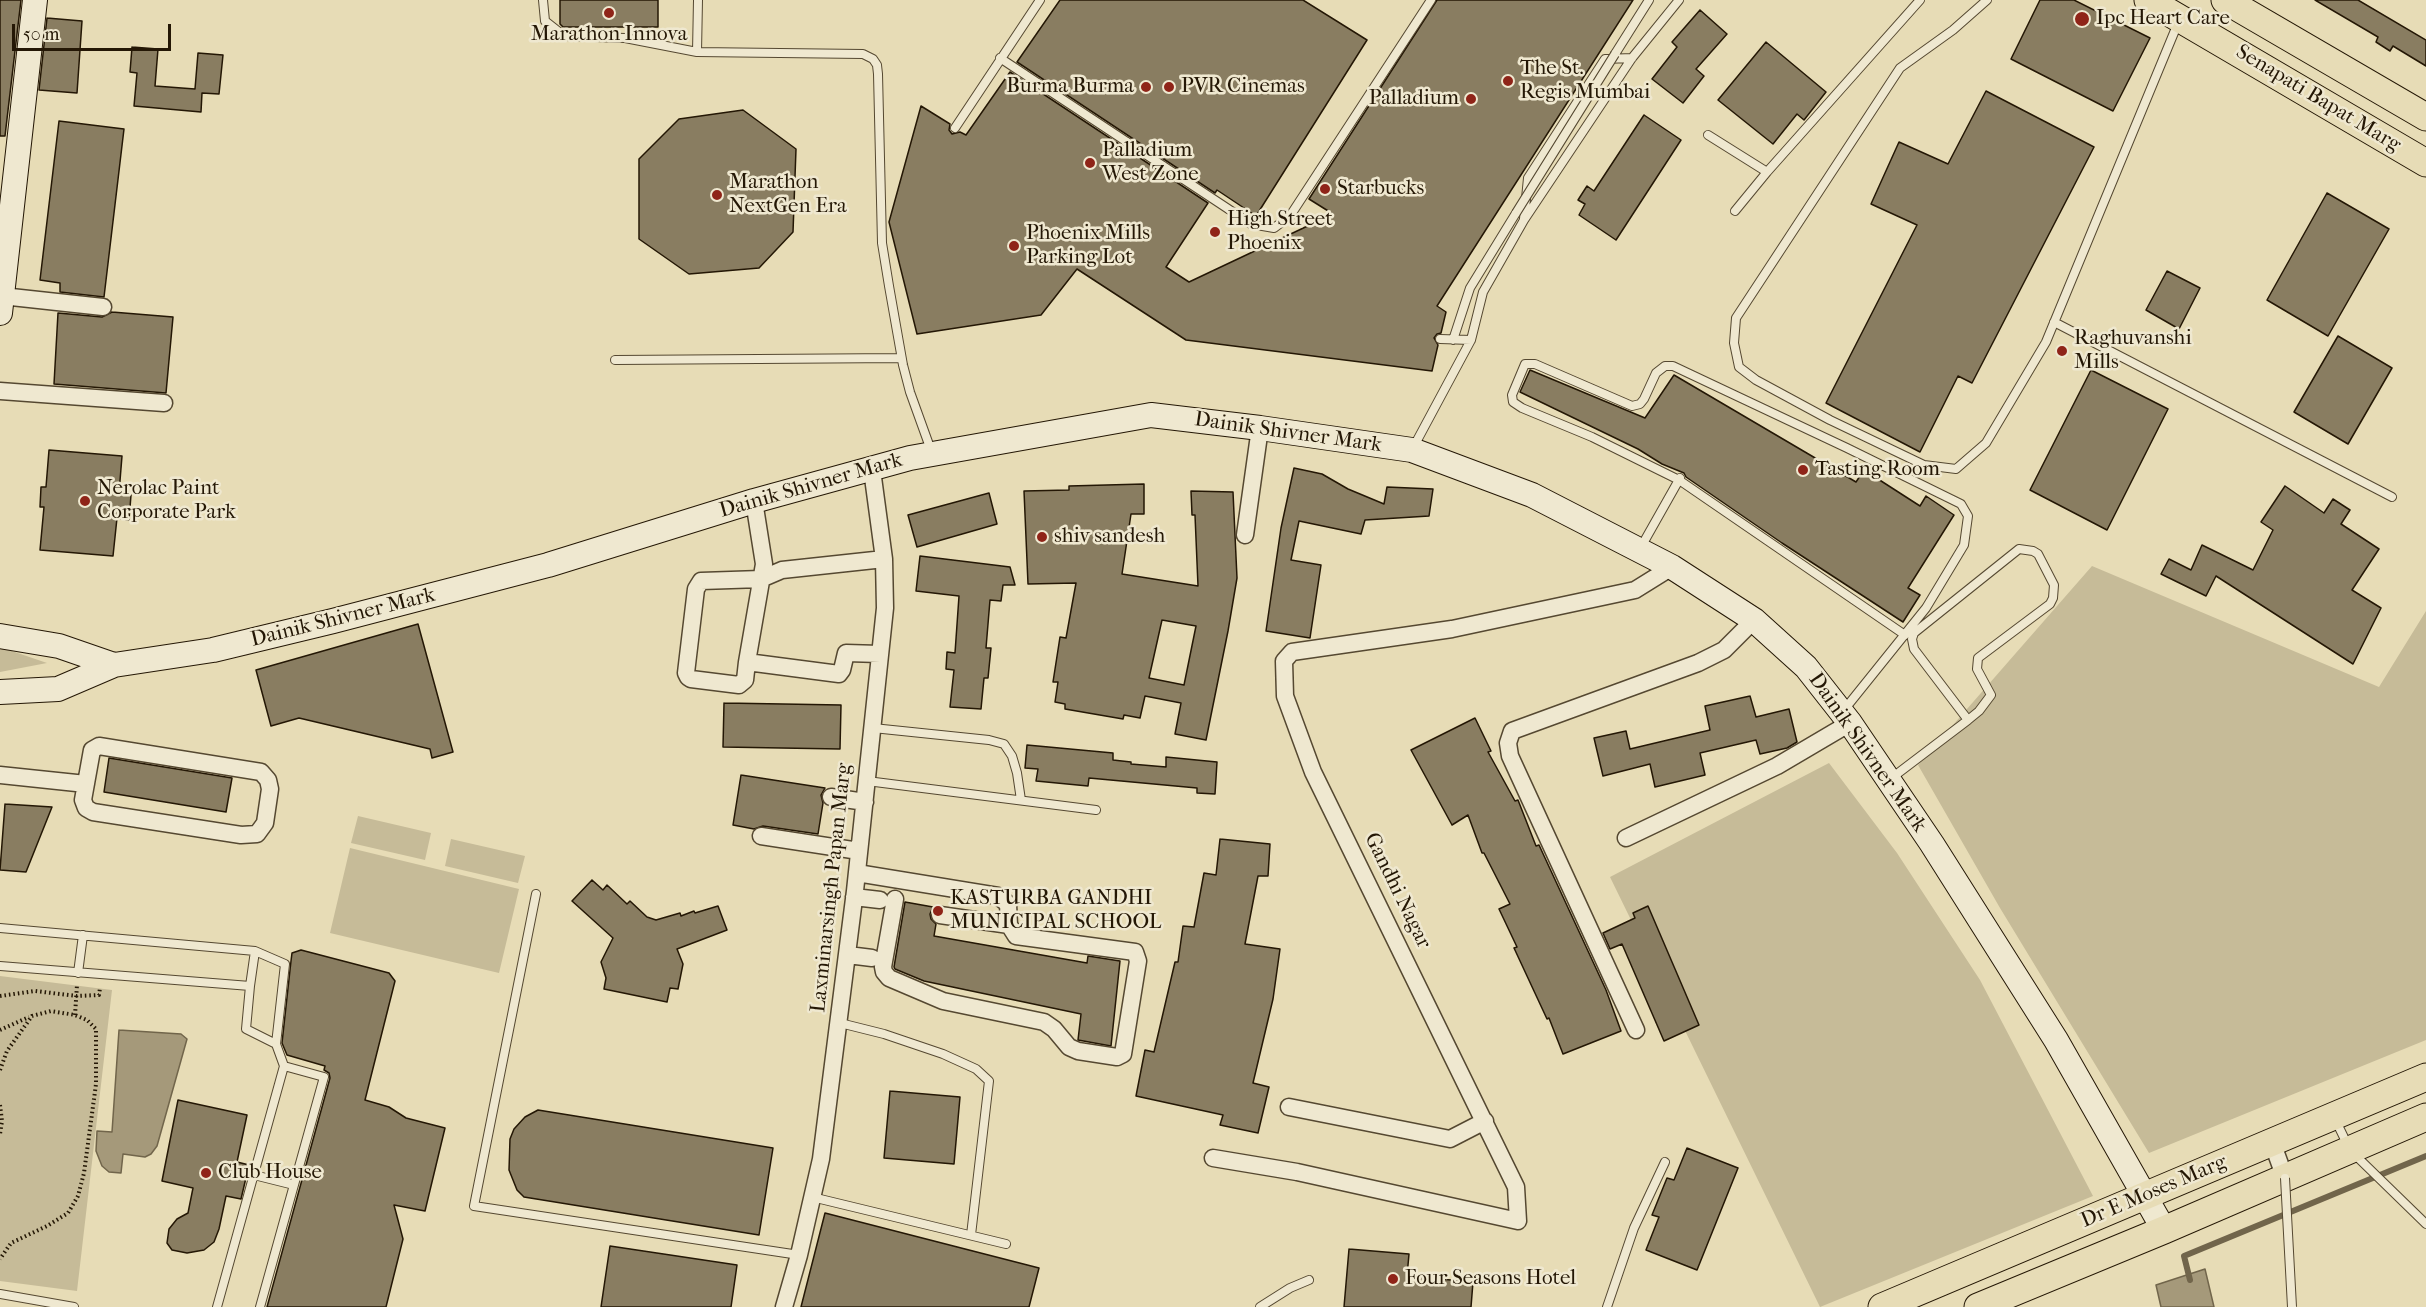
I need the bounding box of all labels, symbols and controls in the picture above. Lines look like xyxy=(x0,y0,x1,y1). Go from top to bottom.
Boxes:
marker: Marathon Innova xyxy=(602,6,616,20)
place label: Ipc Heart Care xyxy=(2096,6,2230,32)
marker: Ipc Heart Care xyxy=(2073,10,2091,28)
scale bar xyxy=(15,12,174,50)
place label: Marathon Innova xyxy=(531,22,687,48)
text: 50 m xyxy=(23,24,59,45)
street label: Senapati Bapat Marg xyxy=(2231,40,2405,158)
place label: The St. Regis Mumbai xyxy=(1520,56,1650,106)
place label: Burma Burma xyxy=(1006,74,1134,100)
place label: PVR Cinemas xyxy=(1181,74,1305,100)
marker: The St. Regis Mumbai xyxy=(1501,74,1515,88)
marker: Burma Burma xyxy=(1139,80,1153,94)
marker: PVR Cinemas xyxy=(1162,80,1176,94)
place label: Palladium xyxy=(1369,86,1459,112)
marker: Palladium xyxy=(1464,92,1478,106)
place label: Palladium West Zone xyxy=(1102,138,1199,188)
marker: Palladium West Zone xyxy=(1083,156,1097,170)
place label: Marathon NextGen Era xyxy=(729,170,847,220)
place label: Starbucks xyxy=(1337,176,1424,202)
marker: Starbucks xyxy=(1318,182,1332,196)
marker: Marathon NextGen Era xyxy=(710,188,724,202)
place label: High Street Phoenix xyxy=(1227,207,1333,257)
place label: Phoenix Mills Parking Lot xyxy=(1026,221,1150,271)
marker: High Street Phoenix xyxy=(1208,225,1222,239)
marker: Phoenix Mills Parking Lot xyxy=(1007,239,1021,253)
place label: Raghuvanshi Mills xyxy=(2074,326,2192,376)
marker: Raghuvanshi Mills xyxy=(2055,344,2069,358)
street label: Dainik Shivner Mark xyxy=(1193,407,1383,459)
street label: Dainik Shivner Mark xyxy=(717,448,905,524)
place label: Tasting Room xyxy=(1815,457,1940,483)
marker: Tasting Room xyxy=(1796,463,1810,477)
place label: Nerolac Paint Corporate Park xyxy=(97,476,236,526)
marker: Nerolac Paint Corporate Park xyxy=(78,494,92,508)
place label: shiv sandesh xyxy=(1054,524,1165,550)
marker: shiv sandesh xyxy=(1035,530,1049,544)
street label: Dainik Shivner Mark xyxy=(248,583,438,653)
street label: Dainik Shivner Mark xyxy=(1802,668,1932,838)
street label: Laxminarsingh Papan Marg xyxy=(806,762,858,1014)
street label: Gandhi Nagar xyxy=(1358,829,1436,953)
place label: KASTURBA GANDHI MUNICIPAL SCHOOL xyxy=(950,886,1161,936)
marker: KASTURBA GANDHI MUNICIPAL SCHOOL xyxy=(931,904,945,918)
street label: Dr E Moses Marg xyxy=(2077,1150,2231,1234)
place label: Club House xyxy=(218,1160,322,1186)
marker: Club House xyxy=(199,1166,213,1180)
place label: Four Seasons Hotel xyxy=(1405,1266,1576,1292)
marker: Four Seasons Hotel xyxy=(1386,1272,1400,1286)

